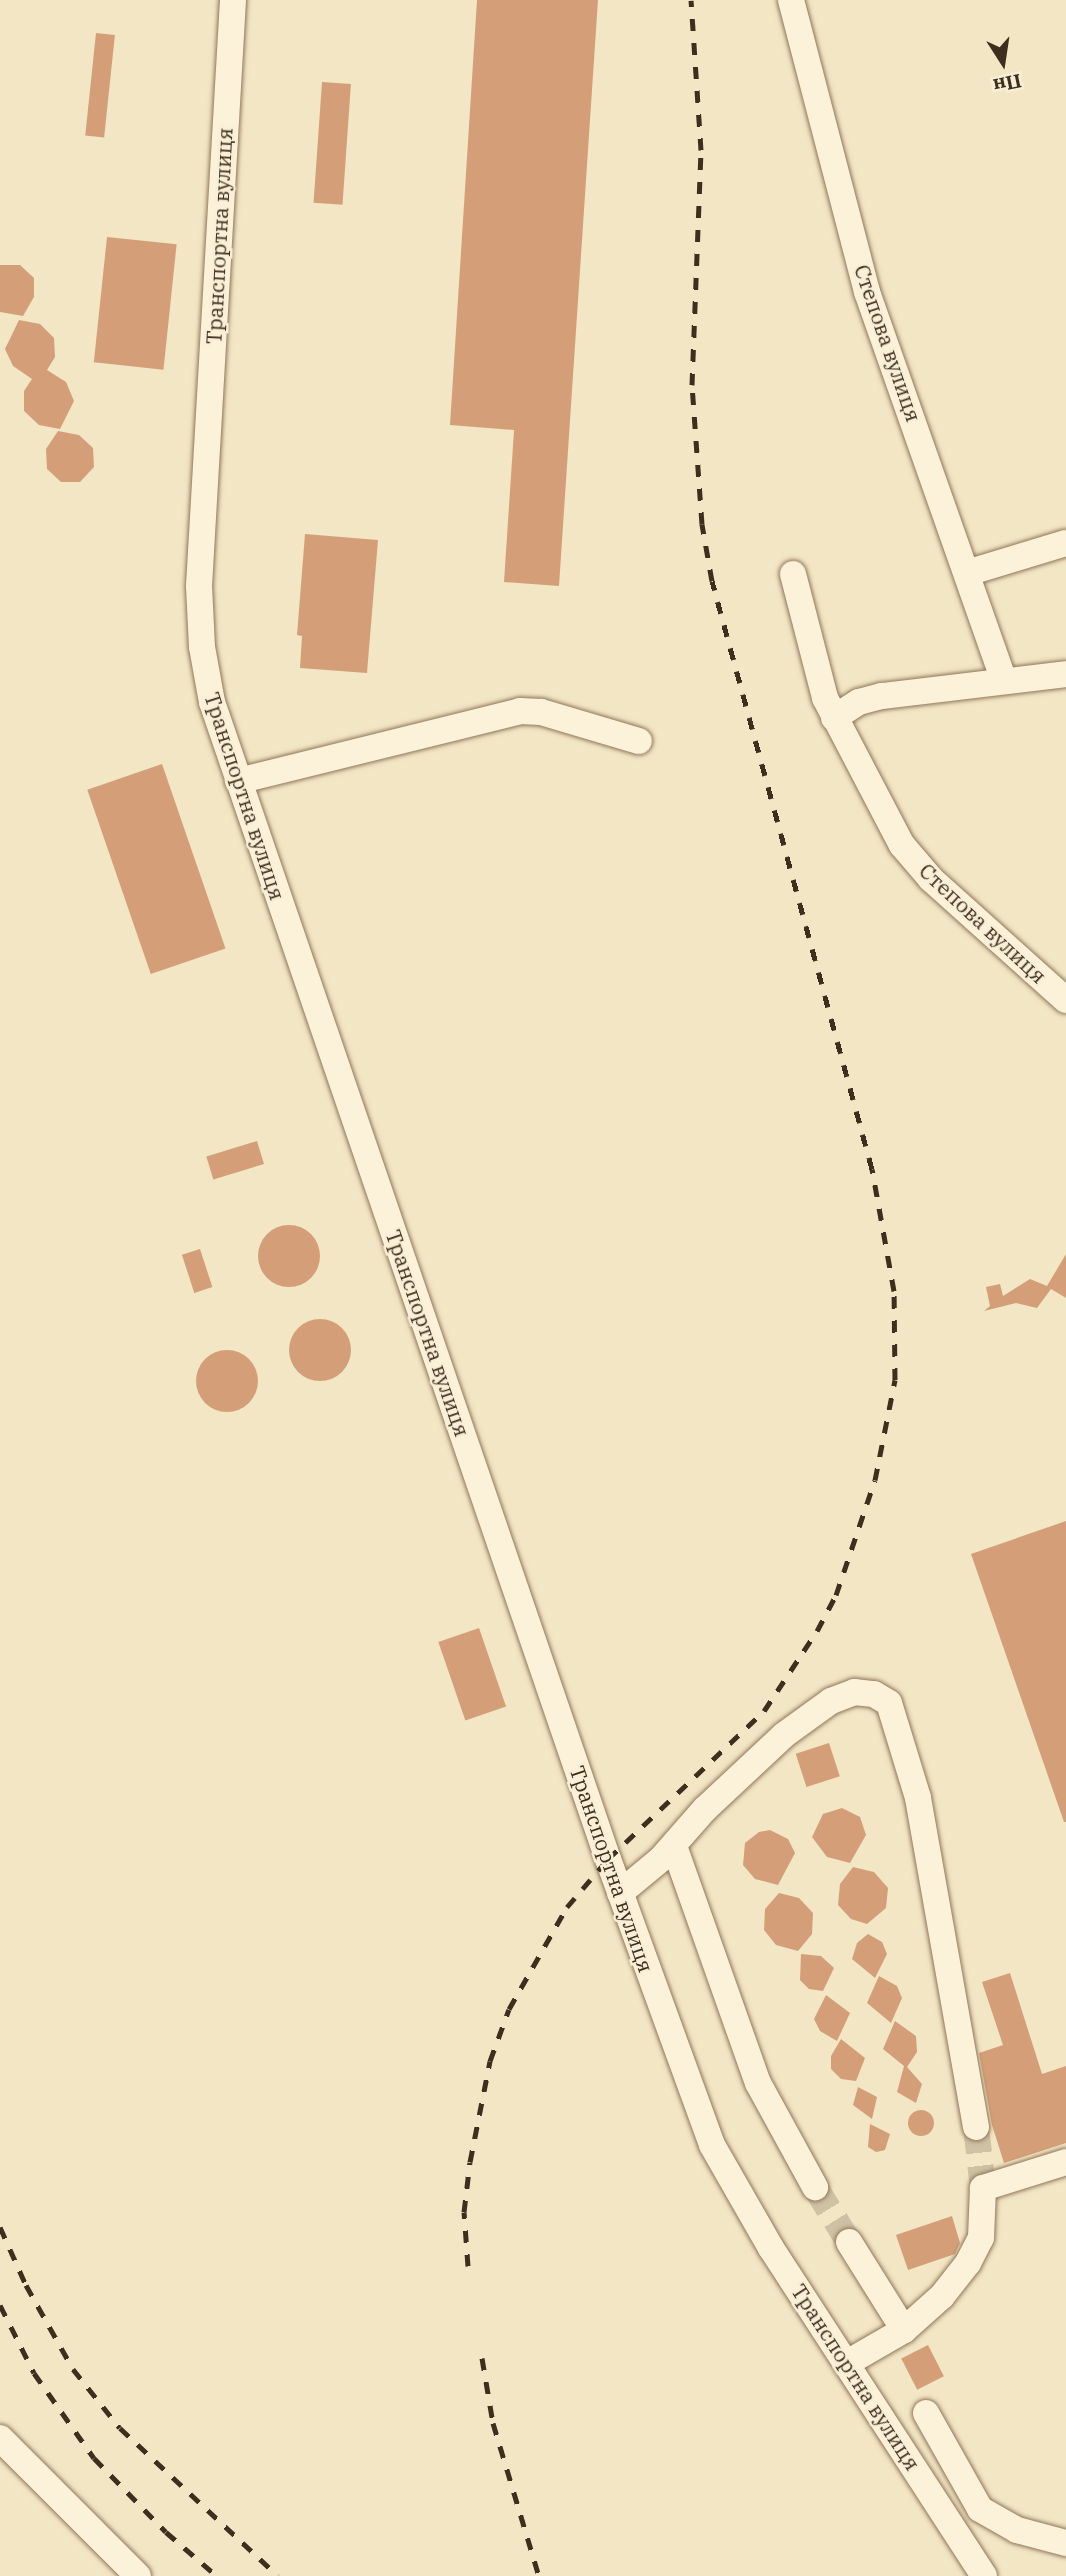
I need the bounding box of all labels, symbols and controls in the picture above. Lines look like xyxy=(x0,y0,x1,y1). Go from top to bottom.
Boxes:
north arrow xyxy=(968,28,1038,98)
text: Пн xyxy=(991,69,1024,98)
street label: Транспортна вулиця xyxy=(201,127,237,345)
street label: Степова вулиця xyxy=(849,261,927,425)
street label: Транспортна вулиця xyxy=(200,689,290,903)
street label: Степова вулиця xyxy=(914,858,1052,988)
street label: Транспортна вулиця xyxy=(381,1226,475,1440)
street label: Транспортна вулиця xyxy=(565,1762,659,1976)
street label: Транспортна вулиця xyxy=(786,2279,926,2475)

